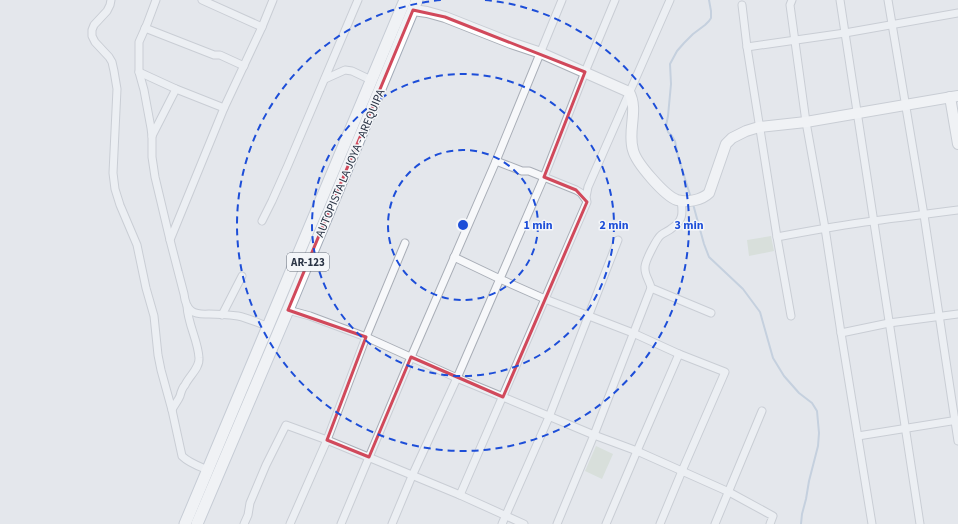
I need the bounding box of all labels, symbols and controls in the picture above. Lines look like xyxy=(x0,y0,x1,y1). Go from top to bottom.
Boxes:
street label: AUTOPISTA LA JOYA - AREQUIPA xyxy=(312,86,390,240)
text: 1 min xyxy=(523,217,553,234)
text: 2 min xyxy=(599,217,629,234)
text: 3 min xyxy=(674,217,704,234)
centre of rings xyxy=(456,218,470,232)
road number: AR-123 xyxy=(287,253,329,271)

